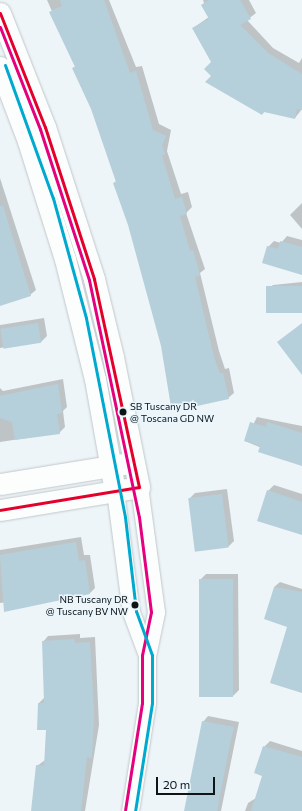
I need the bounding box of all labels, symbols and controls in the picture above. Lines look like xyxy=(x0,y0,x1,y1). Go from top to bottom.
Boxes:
place label: SB Tuscany DR @ Toscana GD NW xyxy=(130,400,214,424)
marker: SB Tuscany DR @ Toscana GD NW xyxy=(118,407,128,417)
place label: NB Tuscany DR @ Tuscany BV NW xyxy=(46,593,128,616)
marker: NB Tuscany DR @ Tuscany BV NW xyxy=(130,600,140,610)
scale bar xyxy=(158,769,217,795)
text: 20 m xyxy=(163,777,190,791)

